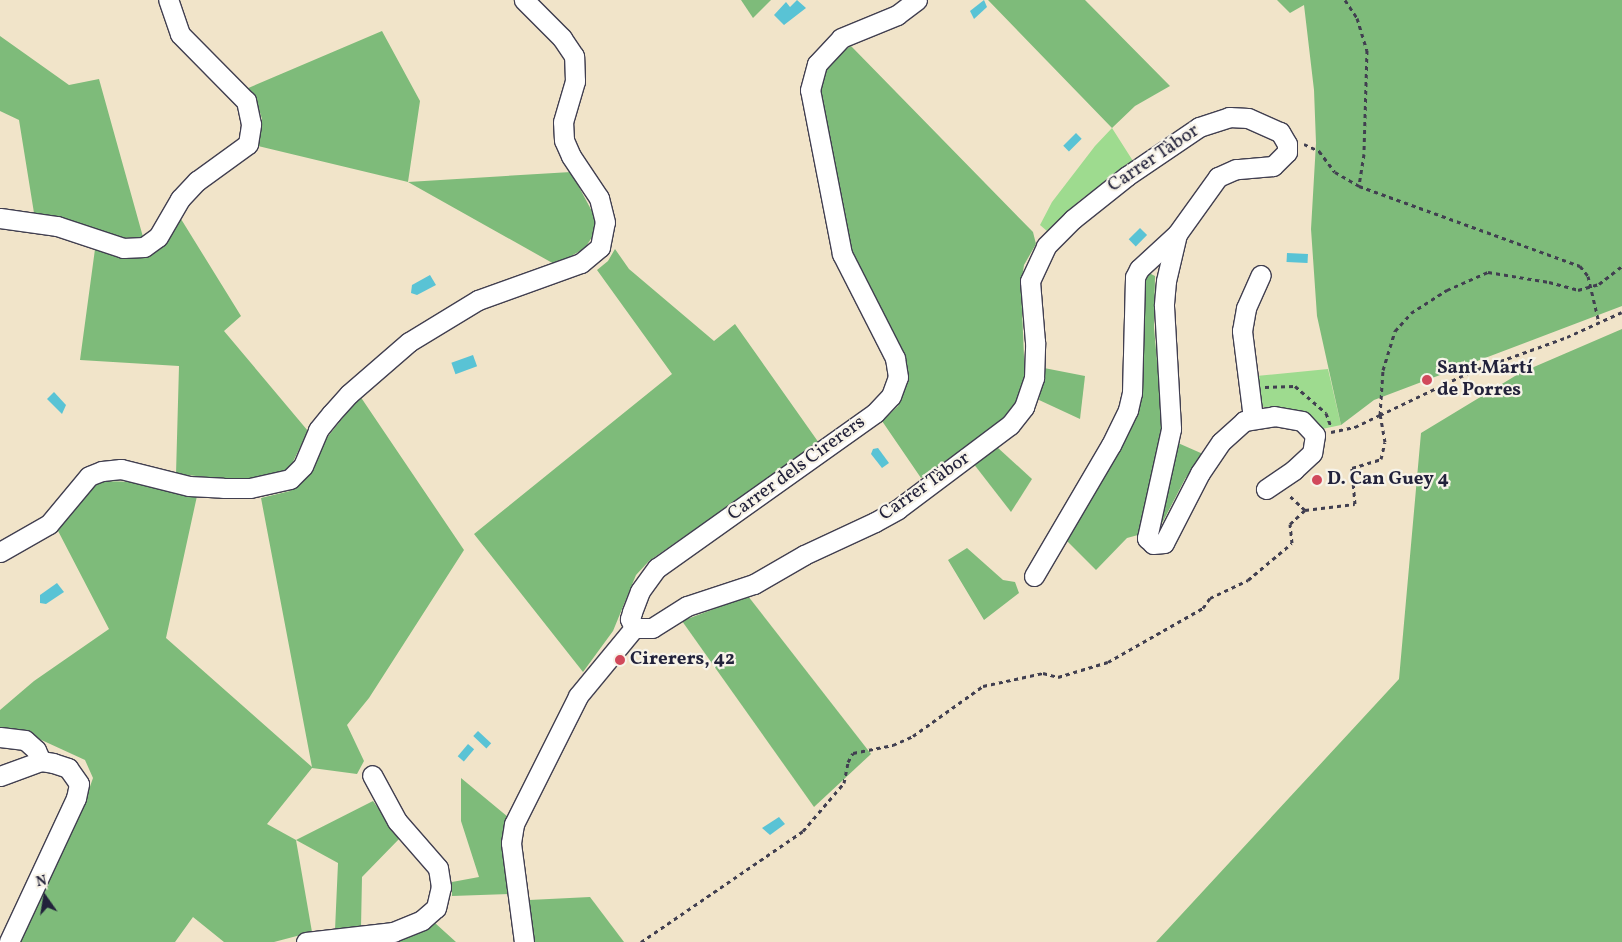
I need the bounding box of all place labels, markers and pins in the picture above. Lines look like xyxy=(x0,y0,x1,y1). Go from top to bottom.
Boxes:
place label: Sant Martí de Porres xyxy=(1437,358,1533,402)
marker: Sant Martí de Porres xyxy=(1421,374,1433,386)
place label: D. Can Guey 4 xyxy=(1327,469,1449,491)
marker: D. Can Guey 4 xyxy=(1311,474,1323,486)
place label: Cirerers, 42 xyxy=(630,649,735,671)
marker: Cirerers, 42 xyxy=(614,654,626,666)

